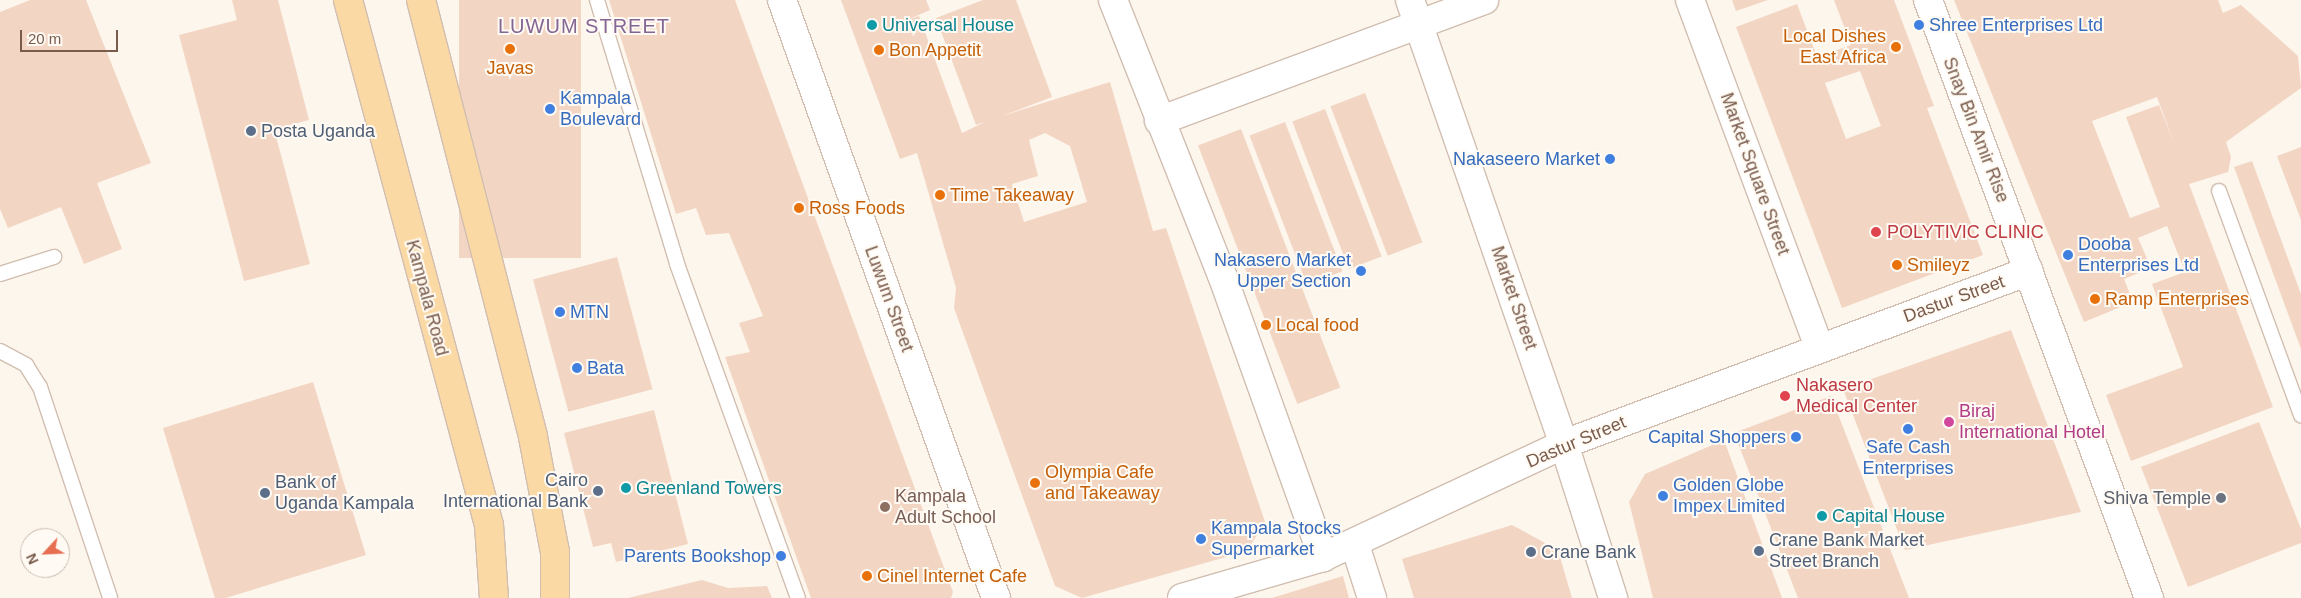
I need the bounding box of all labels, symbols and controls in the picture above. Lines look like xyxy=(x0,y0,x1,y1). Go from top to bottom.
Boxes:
district label: LUWUM STREET xyxy=(496,14,672,38)
place label: Universal House xyxy=(882,14,1014,36)
place label: Shree Enterprises Ltd xyxy=(1929,14,2103,36)
marker: Universal House xyxy=(866,19,878,31)
marker: Shree Enterprises Ltd xyxy=(1913,19,1925,31)
scale bar xyxy=(22,20,120,52)
place label: Local Dishes East Africa xyxy=(1783,26,1886,68)
text: 20 m xyxy=(28,30,61,47)
place label: Bon Appetit xyxy=(889,39,982,61)
marker: Local Dishes East Africa xyxy=(1890,41,1902,53)
marker: Javas xyxy=(504,43,516,55)
marker: Bon Appetit xyxy=(873,44,885,56)
street label: Snay Bin Amir Rise xyxy=(1938,54,2014,206)
place label: Javas xyxy=(486,57,534,79)
place label: Kampala Boulevard xyxy=(560,88,641,130)
street label: Market Square Street xyxy=(1716,90,1794,258)
marker: Kampala Boulevard xyxy=(544,103,556,115)
place label: Posta Uganda xyxy=(261,120,375,142)
marker: Posta Uganda xyxy=(245,125,257,137)
place label: Nakaseero Market xyxy=(1453,148,1600,170)
marker: Nakaseero Market xyxy=(1604,153,1616,165)
place label: Time Takeaway xyxy=(950,184,1074,206)
marker: Time Takeaway xyxy=(934,189,946,201)
place label: Ross Foods xyxy=(809,197,905,219)
marker: Ross Foods xyxy=(793,202,805,214)
place label: POLYTIVIC CLINIC xyxy=(1887,221,2044,243)
marker: POLYTIVIC CLINIC xyxy=(1869,225,1883,239)
place label: Dooba Enterprises Ltd xyxy=(2078,234,2199,276)
street label: Kampala Road xyxy=(401,238,453,358)
street label: Luwum Street xyxy=(860,243,918,355)
street label: Market Street xyxy=(1486,243,1542,353)
marker: Dooba Enterprises Ltd xyxy=(2062,249,2074,261)
place label: Nakasero Market Upper Section xyxy=(1214,250,1351,292)
place label: Smileyz xyxy=(1907,254,1970,276)
marker: Smileyz xyxy=(1891,259,1903,271)
marker: Nakasero Market Upper Section xyxy=(1355,265,1367,277)
street label: Dastur Street xyxy=(1900,271,2008,327)
place label: Ramp Enterprises xyxy=(2105,288,2249,310)
marker: Ramp Enterprises xyxy=(2089,293,2101,305)
place label: MTN xyxy=(570,301,609,323)
marker: MTN xyxy=(554,306,566,318)
place label: Local food xyxy=(1276,314,1359,336)
marker: Local food xyxy=(1260,319,1272,331)
place label: Bata xyxy=(587,357,624,379)
marker: Bata xyxy=(571,362,583,374)
place label: Nakasero Medical Center xyxy=(1796,375,1917,418)
marker: Nakasero Medical Center xyxy=(1778,389,1792,403)
place label: Biraj International Hotel xyxy=(1959,401,2105,444)
street label: Dastur Street xyxy=(1523,411,1629,473)
marker: Biraj International Hotel xyxy=(1943,416,1955,428)
marker: Safe Cash Enterprises xyxy=(1902,423,1914,435)
place label: Capital Shoppers xyxy=(1648,426,1786,448)
marker: Capital Shoppers xyxy=(1790,431,1802,443)
place label: Safe Cash Enterprises xyxy=(1862,437,1954,479)
place label: Olympia Cafe and Takeaway xyxy=(1045,462,1160,504)
place label: Cairo International Bank xyxy=(443,470,588,512)
place label: Bank of Uganda Kampala xyxy=(275,472,414,514)
place label: Golden Globe Impex Limited xyxy=(1673,475,1785,518)
place label: Greenland Towers xyxy=(636,477,782,499)
marker: Olympia Cafe and Takeaway xyxy=(1029,477,1041,489)
marker: Greenland Towers xyxy=(620,482,632,494)
marker: Cairo International Bank xyxy=(592,485,604,497)
place label: Kampala Adult School xyxy=(895,486,996,528)
marker: Bank of Uganda Kampala xyxy=(259,487,271,499)
place label: Shiva Temple xyxy=(2103,487,2211,509)
marker: Golden Globe Impex Limited xyxy=(1657,490,1669,502)
marker: Shiva Temple xyxy=(2215,492,2227,504)
marker: Kampala Adult School xyxy=(879,501,891,513)
place label: Capital House xyxy=(1832,505,1945,527)
marker: Capital House xyxy=(1816,510,1828,522)
place label: Kampala Stocks Supermarket xyxy=(1211,518,1341,560)
north arrow xyxy=(20,528,70,578)
place label: Crane Bank Market Street Branch xyxy=(1769,530,1924,572)
marker: Kampala Stocks Supermarket xyxy=(1195,533,1207,545)
place label: Crane Bank xyxy=(1541,541,1636,563)
place label: Parents Bookshop xyxy=(624,545,771,567)
marker: Crane Bank Market Street Branch xyxy=(1753,545,1765,557)
marker: Crane Bank xyxy=(1525,546,1537,558)
marker: Parents Bookshop xyxy=(775,550,787,562)
text: N xyxy=(23,551,42,567)
place label: Cinel Internet Cafe xyxy=(877,565,1027,587)
marker: Cinel Internet Cafe xyxy=(861,570,873,582)

